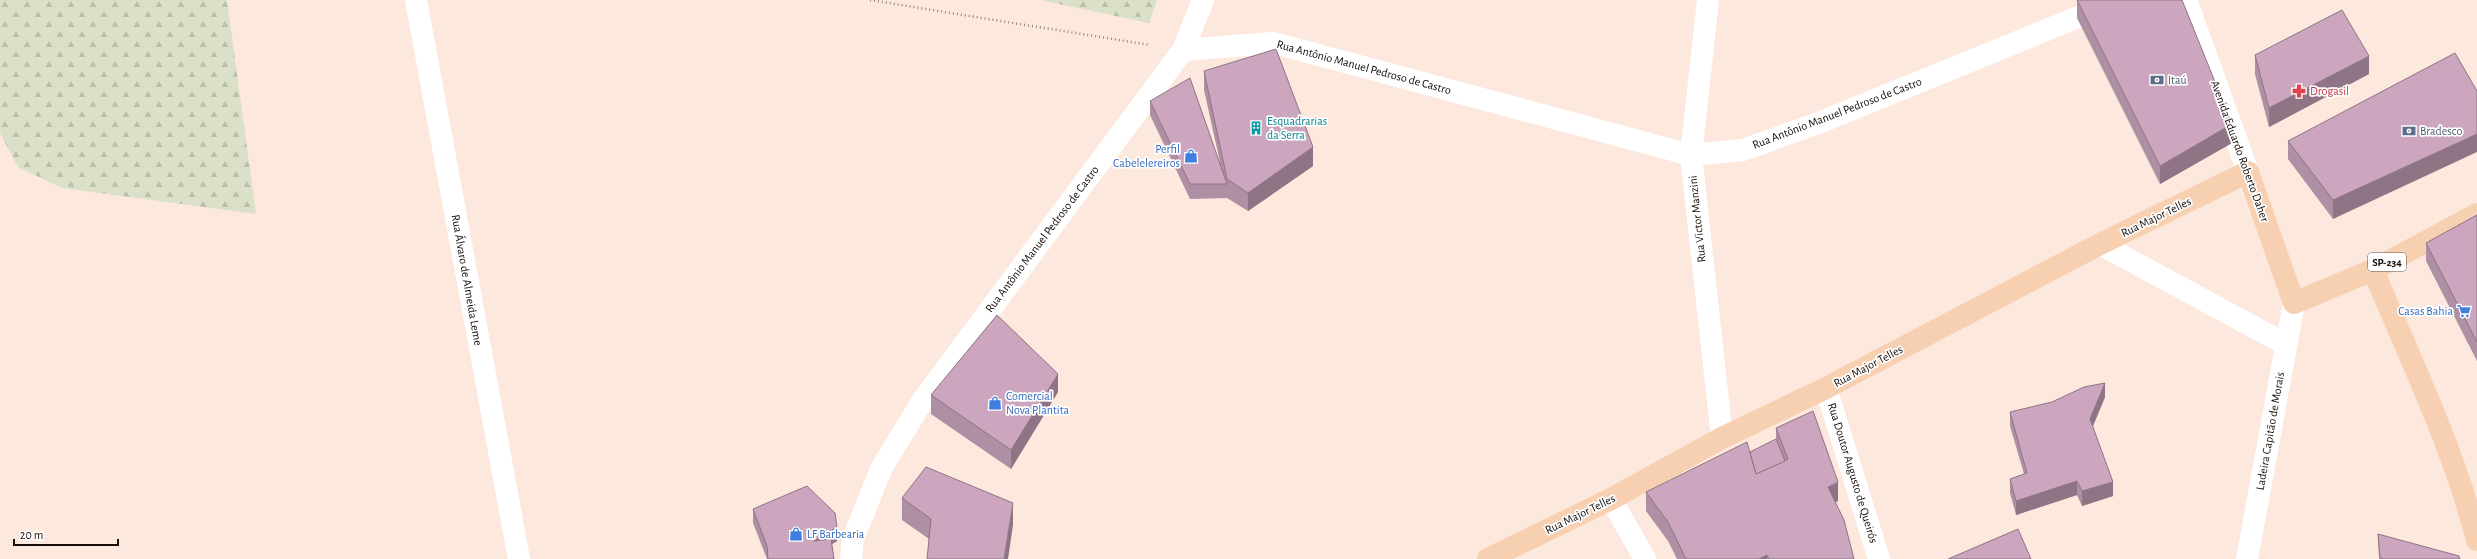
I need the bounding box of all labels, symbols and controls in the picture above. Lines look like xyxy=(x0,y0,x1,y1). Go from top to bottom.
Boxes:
street label: Rua Antônio Manuel Pedroso de Castro xyxy=(1275,38,1453,96)
bank icon: Itaú xyxy=(2149,72,2165,88)
place label: Itaú xyxy=(2168,74,2187,86)
street label: Rua Antônio Manuel Pedroso de Castro xyxy=(1751,75,1923,151)
street label: Avenida Eduardo Roberto Daher xyxy=(2209,79,2271,223)
pharmacy icon: Drogasil xyxy=(2291,83,2307,99)
place label: Drogasil xyxy=(2310,85,2349,97)
place label: Esquadrarias da Serra xyxy=(1267,115,1327,141)
building icon: Esquadrarias da Serra xyxy=(1248,120,1264,136)
bank icon: Bradesco xyxy=(2401,123,2417,139)
place label: Bradesco xyxy=(2420,125,2462,137)
place label: Perfil Cabelelereiros xyxy=(1113,143,1180,169)
shop icon: Perfil Cabelelereiros xyxy=(1183,148,1199,164)
street label: Rua Antônio Manuel Pedroso de Castro xyxy=(983,163,1101,315)
street label: Rua Victor Manzini xyxy=(1686,175,1708,263)
street label: Rua Major Telles xyxy=(2119,195,2193,240)
street label: Rua Álvaro de Almeida Leme xyxy=(450,213,485,346)
road number: SP-234 xyxy=(2368,253,2406,271)
supermarket icon: Casas Bahia xyxy=(2456,303,2472,319)
place label: Casas Bahia xyxy=(2398,305,2453,317)
street label: Rua Major Telles xyxy=(1832,343,1905,390)
street label: Ladeira Capitão de Morais xyxy=(2254,371,2286,491)
place label: Comercial Nova Plantita xyxy=(1006,390,1069,416)
shop icon: Comercial Nova Plantita xyxy=(987,395,1003,411)
street label: Rua Doutor Augusto de Queirós xyxy=(1825,401,1880,545)
street label: Rua Major Telles xyxy=(1543,492,1617,537)
scale bar xyxy=(14,521,118,547)
shop icon: LF Barbearia xyxy=(788,526,804,542)
place label: LF Barbearia xyxy=(807,528,865,540)
text: 20 m xyxy=(20,529,43,541)

